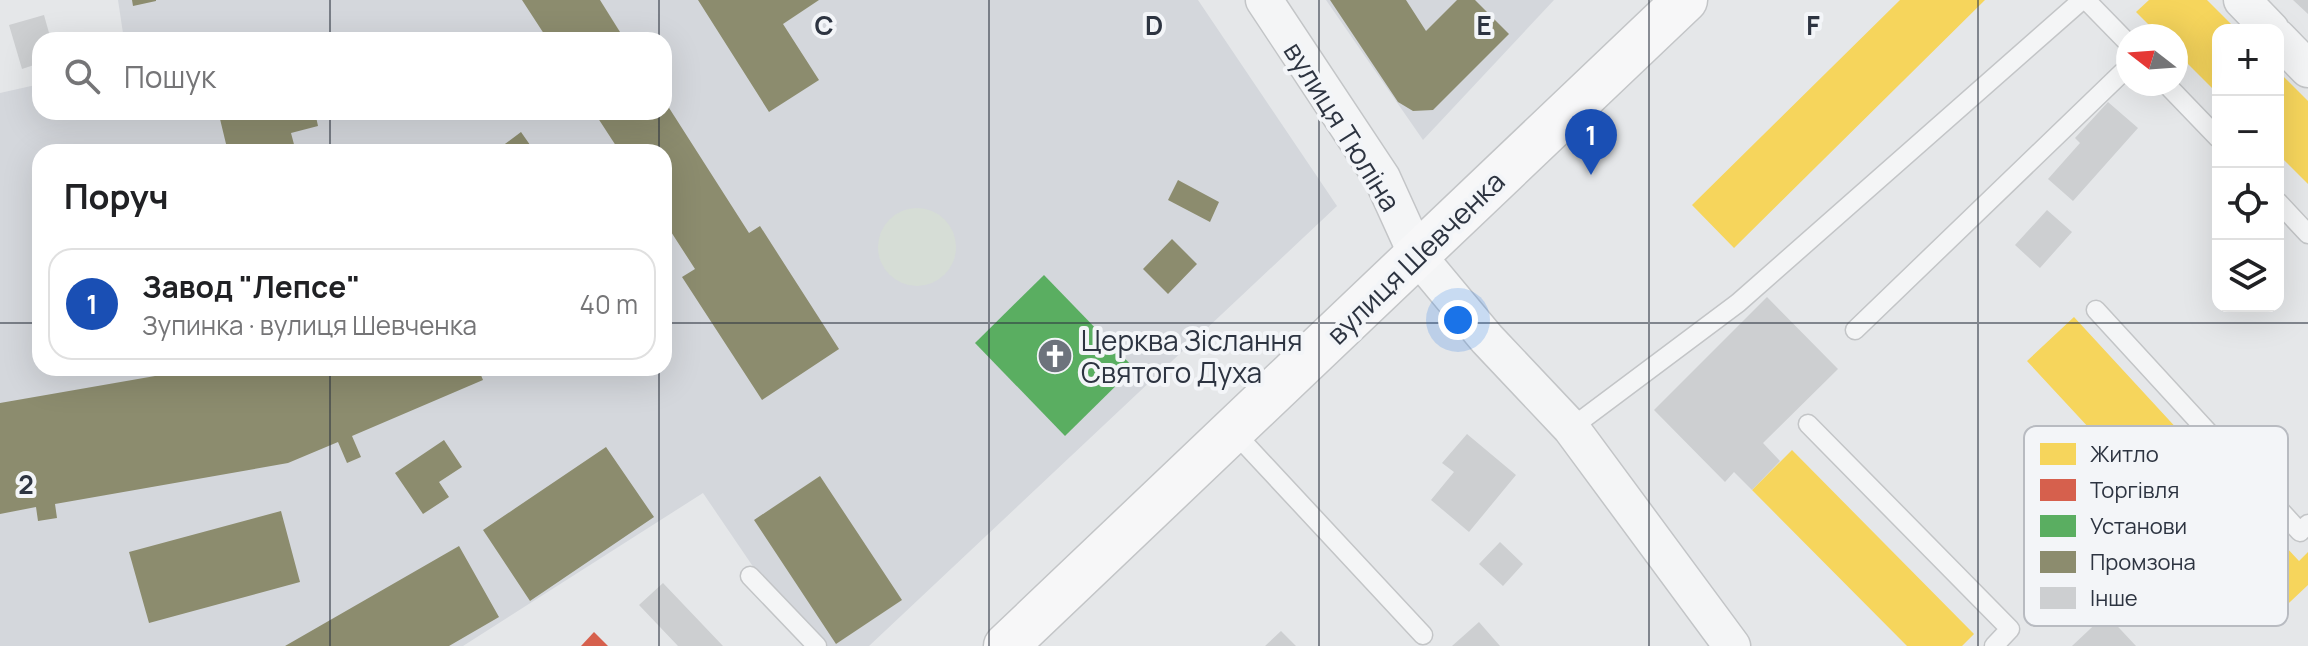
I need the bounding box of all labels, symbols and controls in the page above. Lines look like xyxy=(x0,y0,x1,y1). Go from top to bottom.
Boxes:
text: C xyxy=(814,7,834,43)
text: D xyxy=(1145,7,1163,43)
text: E xyxy=(1476,7,1492,43)
text: F xyxy=(1806,7,1820,43)
north arrow xyxy=(2116,24,2188,96)
map controls xyxy=(2212,24,2284,312)
button: + xyxy=(2212,24,2284,96)
search box xyxy=(32,32,672,120)
street label: вулиця Тюліна xyxy=(1276,34,1410,218)
icon: search xyxy=(60,54,104,98)
text: Пошук xyxy=(124,56,216,97)
button: − xyxy=(2212,96,2284,168)
pin: 1 xyxy=(1565,109,1617,175)
street label: вулиця Шевченка xyxy=(1318,162,1512,352)
button: locate xyxy=(2212,168,2284,240)
text: Поруч xyxy=(64,173,168,219)
button: layers xyxy=(2212,240,2284,312)
text: Завод "Лепсе" xyxy=(142,266,360,307)
text: 1 xyxy=(86,286,98,322)
text: 40 m xyxy=(580,286,638,322)
your location xyxy=(1438,300,1478,340)
text: Зупинка · вулиця Шевченка xyxy=(142,307,477,343)
place label: Церква Зіслання Святого Духа xyxy=(1081,321,1303,391)
church icon: Церква Зіслання Святого Духа xyxy=(1036,337,1074,375)
legend xyxy=(2024,426,2288,626)
text: Житло xyxy=(2090,439,2159,469)
text: 2 xyxy=(18,466,34,502)
text: Торгівля xyxy=(2090,475,2179,505)
text: Установи xyxy=(2090,511,2187,541)
text: Промзона xyxy=(2090,547,2196,577)
text: Інше xyxy=(2090,583,2138,613)

